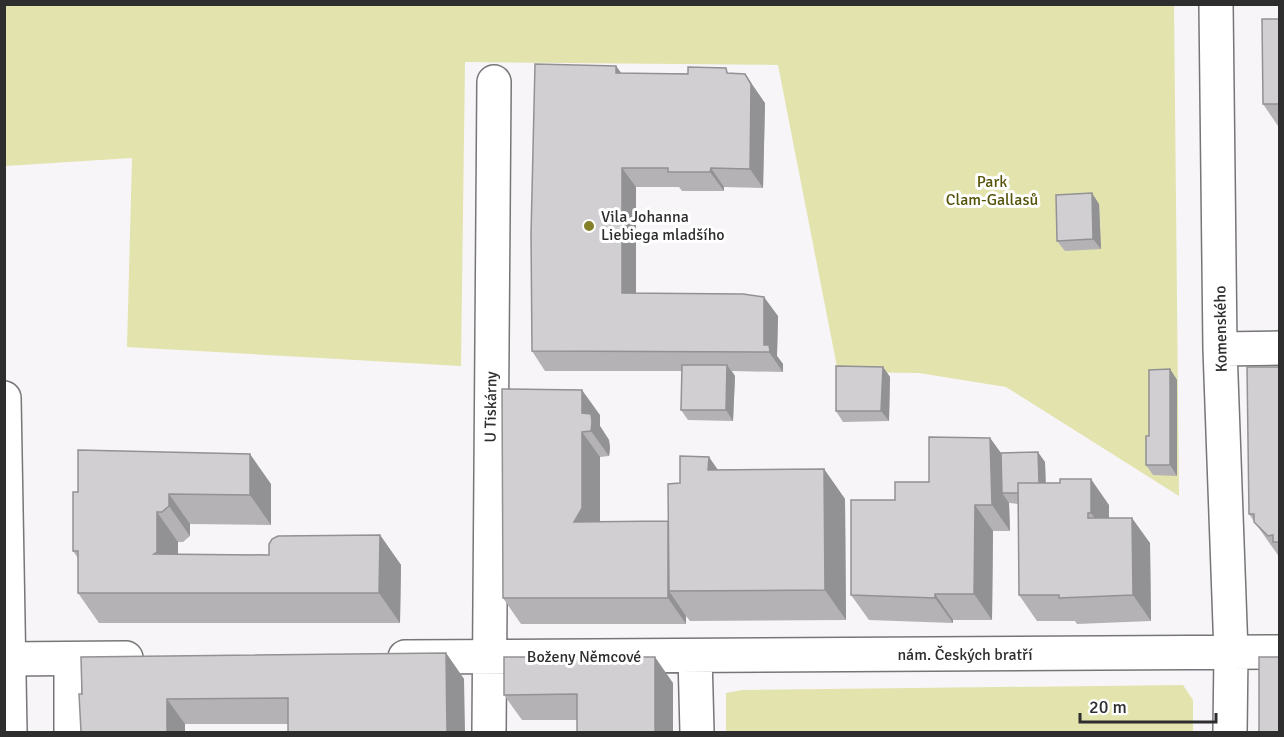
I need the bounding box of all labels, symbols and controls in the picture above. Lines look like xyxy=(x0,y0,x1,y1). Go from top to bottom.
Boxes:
park label: Park Clam-Gallasů xyxy=(946,172,1038,210)
place label: Vila Johanna Liebiega mladšího xyxy=(601,207,725,245)
marker: Vila Johanna Liebiega mladšího xyxy=(582,219,596,233)
street label: Komenského xyxy=(1210,285,1232,373)
street label: U Tiskárny xyxy=(480,371,502,443)
street label: nám. Českých bratří xyxy=(897,645,1033,665)
street label: Boženy Němcové xyxy=(527,647,641,667)
scale bar xyxy=(1080,686,1216,724)
text: 20 m xyxy=(1089,696,1127,718)

